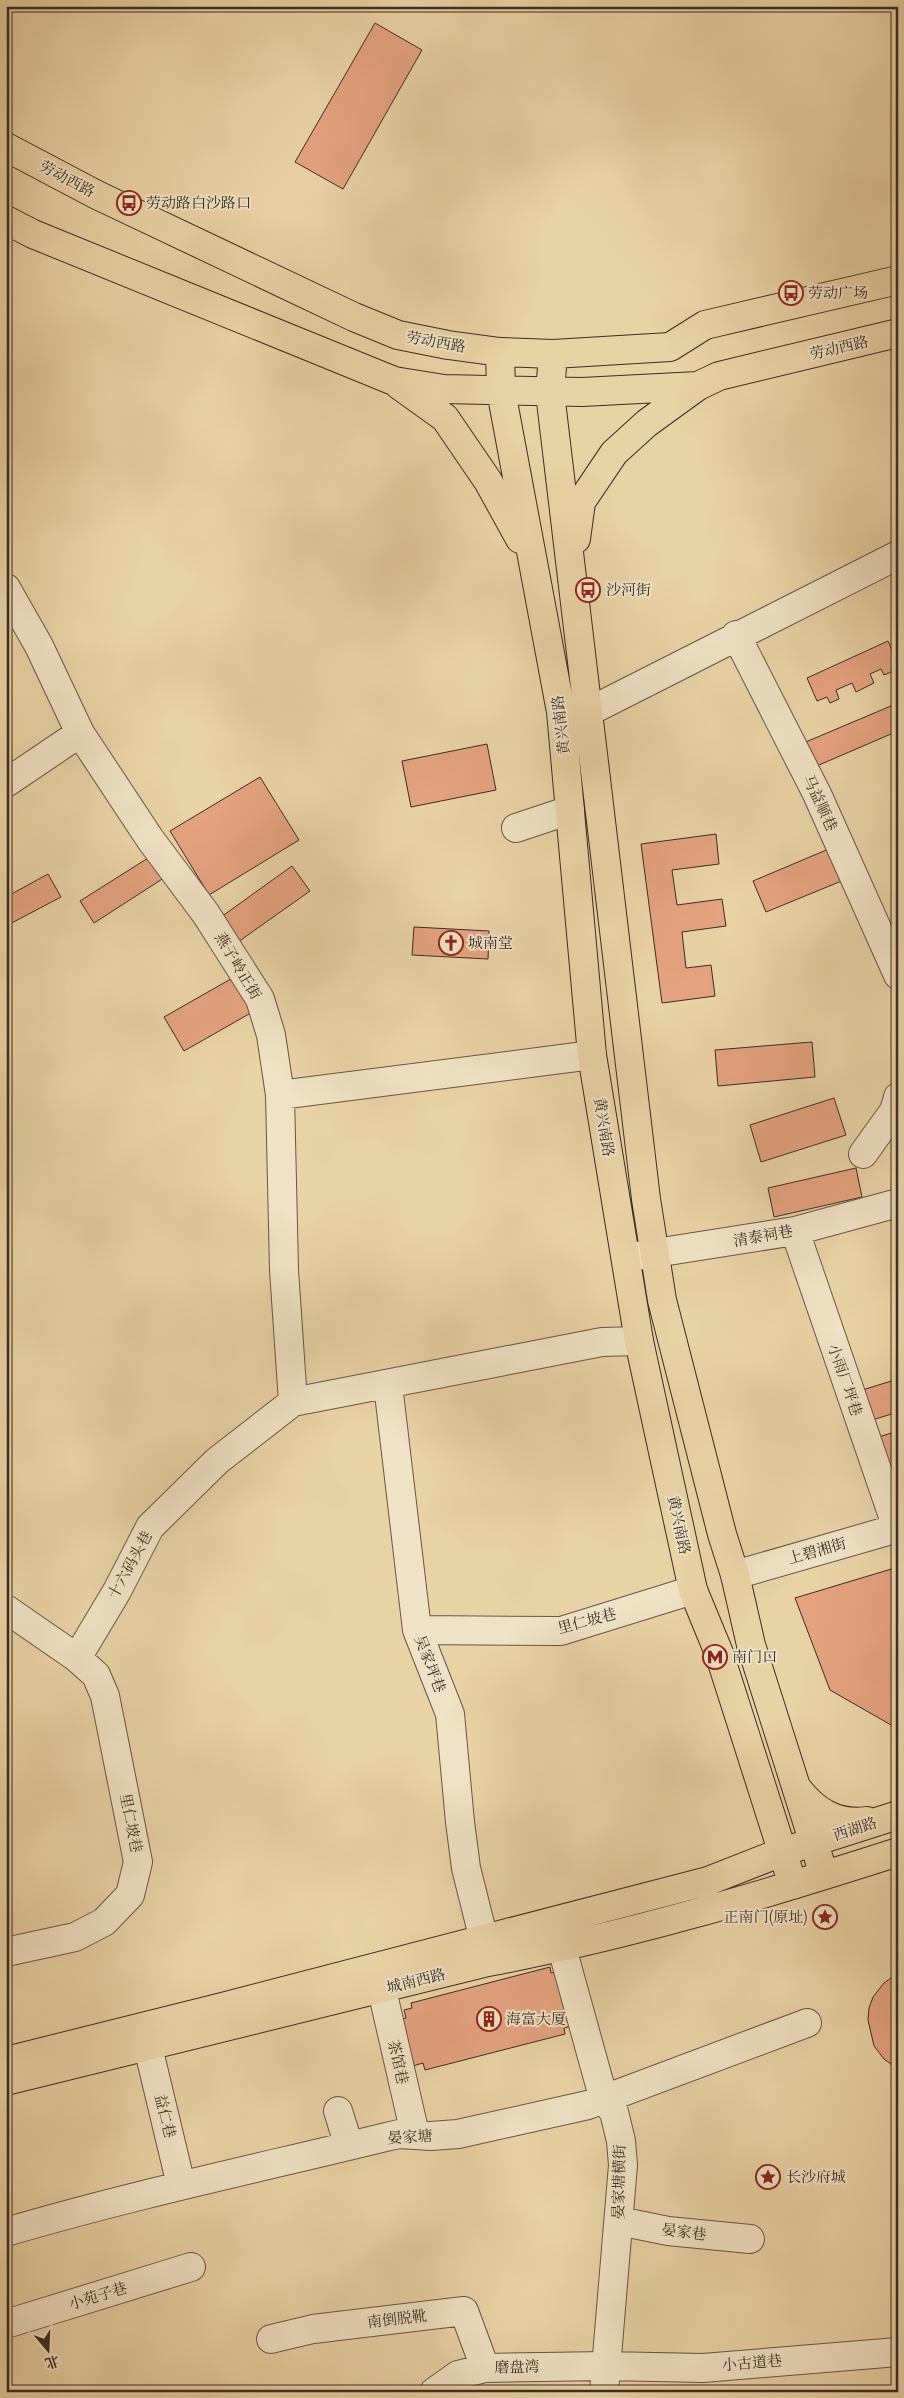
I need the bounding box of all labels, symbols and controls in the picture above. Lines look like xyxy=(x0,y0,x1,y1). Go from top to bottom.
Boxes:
street label: 劳动西路 xyxy=(36,156,98,202)
bus stop icon: 劳动路白沙路口 xyxy=(116,190,142,216)
place label: 劳动路白沙路口 xyxy=(146,193,251,213)
bus stop icon: 劳动广场 xyxy=(778,280,804,306)
place label: 劳动广场 xyxy=(808,283,868,303)
street label: 劳动西路 xyxy=(405,327,467,357)
street label: 劳动西路 xyxy=(808,332,870,364)
bus stop icon: 沙河街 xyxy=(575,577,601,603)
place label: 沙河街 xyxy=(606,580,651,600)
street label: 黄兴南路 xyxy=(547,694,575,756)
street label: 马益顺巷 xyxy=(798,772,842,834)
street label: 燕子岭正街 xyxy=(210,929,266,1003)
church icon: 城南堂 xyxy=(438,930,464,956)
place label: 城南堂 xyxy=(468,933,513,953)
street label: 黄兴南路 xyxy=(589,1096,619,1158)
street label: 清泰祠巷 xyxy=(732,1221,794,1251)
street label: 小雨厂坪巷 xyxy=(823,1341,867,1419)
street label: 黄兴南路 xyxy=(663,1494,695,1556)
street label: 十六码头巷 xyxy=(103,1527,157,1603)
street label: 上碧湘街 xyxy=(785,1533,849,1569)
street label: 里仁坡巷 xyxy=(555,1604,619,1638)
street label: 吴家坪巷 xyxy=(410,1632,450,1696)
metro station icon: 南门口 xyxy=(702,1644,728,1670)
place label: 南门口 xyxy=(732,1647,777,1667)
street label: 里仁坡巷 xyxy=(115,1792,147,1854)
street label: 西湖路 xyxy=(831,1813,879,1845)
place icon: 正南门(原址) xyxy=(812,1904,838,1930)
place label: 正南门(原址) xyxy=(723,1907,808,1927)
street label: 城南西路 xyxy=(384,1964,448,1998)
building icon: 海富大厦 xyxy=(476,2006,502,2032)
place label: 海富大厦 xyxy=(506,2009,566,2029)
street label: 茶馆巷 xyxy=(383,2038,413,2086)
street label: 益仁巷 xyxy=(150,2092,180,2140)
street label: 晏家塘 xyxy=(387,2126,433,2148)
street label: 晏家塘横街 xyxy=(608,2144,630,2220)
place icon: 长沙府城 xyxy=(755,2164,781,2190)
place label: 长沙府城 xyxy=(786,2167,846,2187)
street label: 晏家巷 xyxy=(660,2219,708,2245)
street label: 小苑子巷 xyxy=(66,2278,130,2314)
street label: 南倒脱靴 xyxy=(366,2305,428,2333)
north arrow xyxy=(22,2326,72,2376)
street label: 小古道巷 xyxy=(721,2350,783,2376)
text: 北 xyxy=(42,2351,62,2373)
street label: 磨盘湾 xyxy=(494,2357,540,2377)

